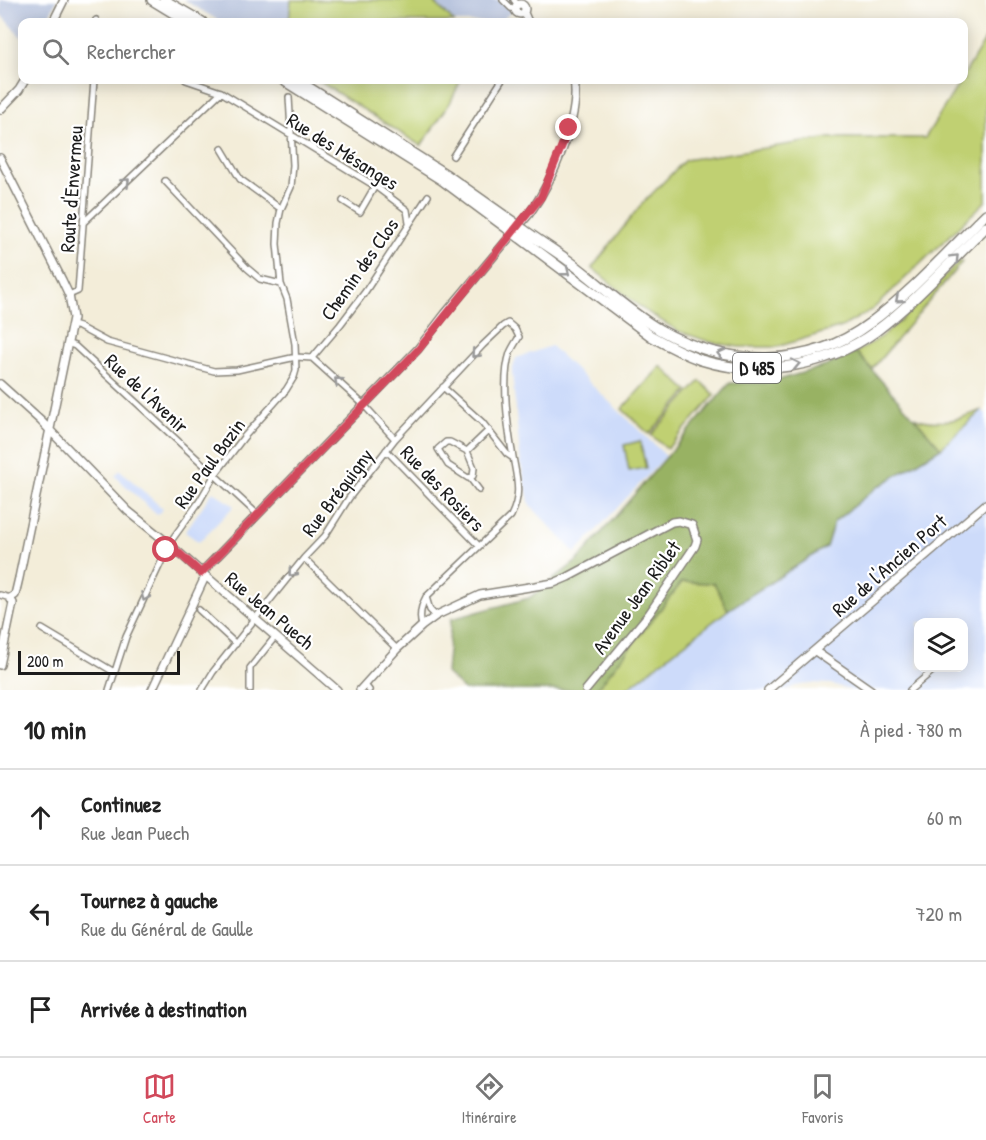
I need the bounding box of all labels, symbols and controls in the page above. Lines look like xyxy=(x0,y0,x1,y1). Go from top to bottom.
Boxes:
search box xyxy=(18,18,968,84)
icon: search xyxy=(39,35,72,68)
text: Rechercher xyxy=(87,36,176,66)
street label: Rue des Mésanges xyxy=(282,106,404,196)
route end xyxy=(555,114,581,140)
street label: Route d'Envermeu xyxy=(53,125,89,253)
one-way arrow xyxy=(119,178,130,189)
street label: Chemin des Clos xyxy=(314,212,404,326)
one-way arrow xyxy=(947,254,958,265)
one-way arrow xyxy=(559,264,570,275)
one-way arrow xyxy=(895,292,906,303)
street label: Rue de l'Avenir xyxy=(99,347,195,439)
one-way arrow xyxy=(471,347,482,358)
one-way arrow xyxy=(716,348,726,361)
road number: D 485 xyxy=(733,353,781,383)
one-way arrow xyxy=(790,359,800,372)
one-way arrow xyxy=(334,377,345,388)
street label: Rue Paul Bazin xyxy=(167,413,251,513)
street label: Rue des Rosiers xyxy=(395,439,491,537)
street label: Rue Bréquigny xyxy=(295,443,379,541)
street label: Rue de l'Ancien Port xyxy=(826,507,953,622)
street label: Avenue Jean Riblet xyxy=(586,534,687,659)
route start xyxy=(152,536,178,562)
street label: Rue Jean Puech xyxy=(220,565,320,655)
one-way arrow xyxy=(289,566,300,577)
one-way arrow xyxy=(140,591,152,602)
map controls xyxy=(914,618,968,672)
button: layers xyxy=(914,618,968,672)
scale bar xyxy=(18,648,180,676)
text: 200 m xyxy=(27,650,63,672)
text: 10 min xyxy=(24,712,86,747)
text: À pied · 780 m xyxy=(860,716,962,743)
text: Continuez xyxy=(81,789,161,819)
icon: ahead xyxy=(24,801,57,834)
text: 60 m xyxy=(927,804,962,831)
text: Rue Jean Puech xyxy=(81,819,189,846)
text: Tournez à gauche xyxy=(81,885,218,915)
icon: left xyxy=(24,897,57,930)
text: 720 m xyxy=(916,900,962,927)
text: Rue du Général de Gaulle xyxy=(81,915,253,942)
icon: arrive xyxy=(24,993,57,1026)
text: Arrivée à destination xyxy=(81,994,247,1024)
tab: Carte xyxy=(143,1070,176,1128)
tab: Itinéraire xyxy=(462,1070,517,1128)
tab: Favoris xyxy=(802,1070,843,1128)

